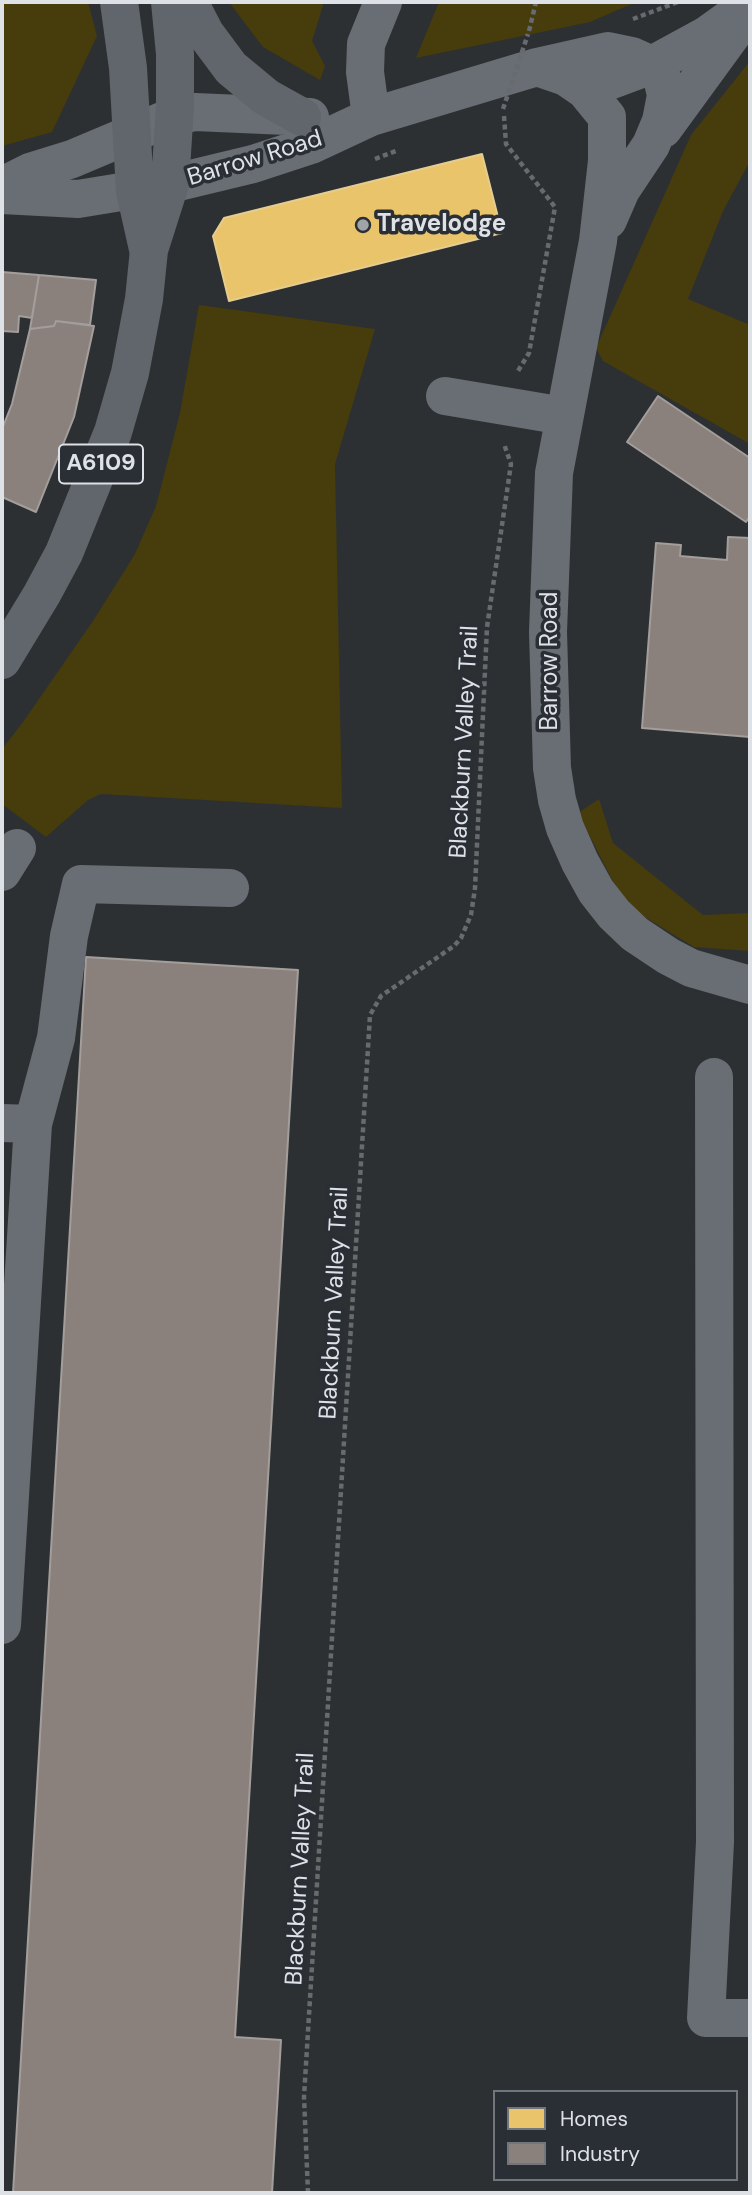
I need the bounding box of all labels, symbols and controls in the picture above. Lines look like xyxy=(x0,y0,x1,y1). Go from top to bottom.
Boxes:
street label: Barrow Road xyxy=(184,125,326,193)
place label: Travelodge xyxy=(377,211,506,239)
marker: Travelodge xyxy=(355,217,371,233)
road number: A6109 xyxy=(59,445,143,484)
street label: Barrow Road xyxy=(537,591,565,731)
street label: Blackburn Valley Trail xyxy=(445,625,485,859)
street label: Blackburn Valley Trail xyxy=(315,1186,355,1420)
street label: Blackburn Valley Trail xyxy=(281,1752,321,1986)
legend xyxy=(493,2090,738,2181)
text: Homes xyxy=(560,2105,628,2133)
text: Industry xyxy=(560,2140,640,2168)

